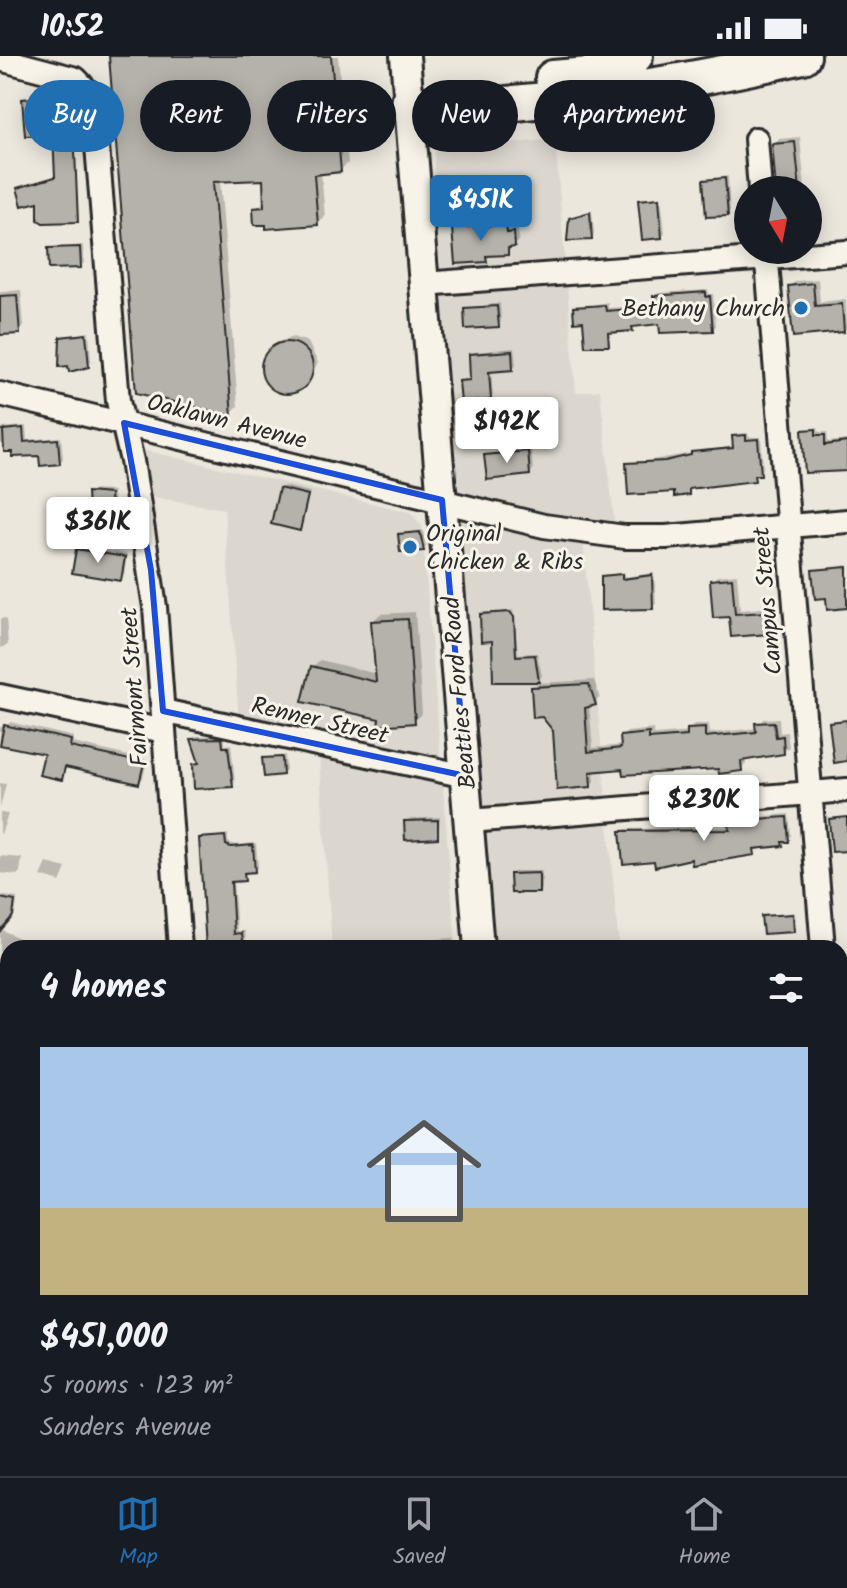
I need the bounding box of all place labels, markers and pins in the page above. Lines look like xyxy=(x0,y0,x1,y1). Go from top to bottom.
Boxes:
pin: $451K xyxy=(425,175,537,243)
place label: Bethany Church xyxy=(622,290,785,329)
marker: Bethany Church xyxy=(792,299,810,317)
pin: $192K xyxy=(451,397,563,465)
pin: $361K xyxy=(42,497,154,565)
place label: Original Chicken & Ribs xyxy=(426,515,583,582)
marker: Original Chicken & Ribs xyxy=(401,538,419,556)
pin: $230K xyxy=(648,775,760,843)

